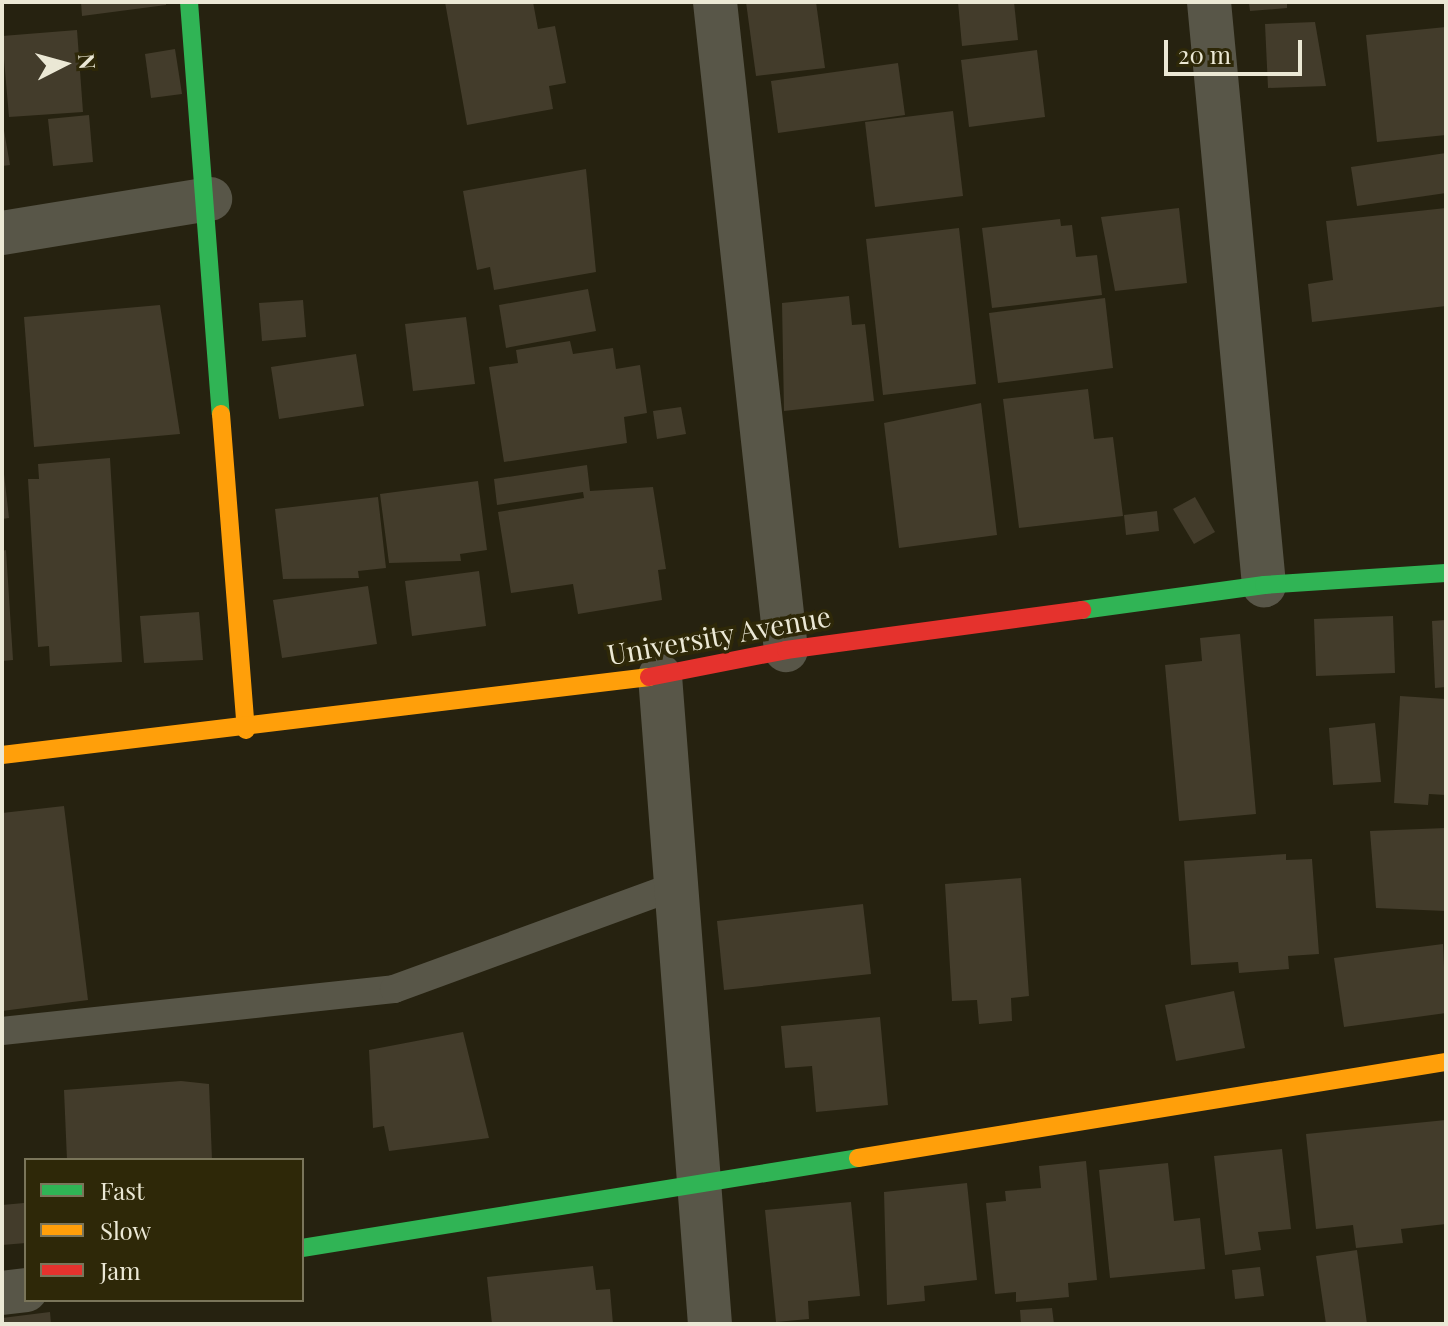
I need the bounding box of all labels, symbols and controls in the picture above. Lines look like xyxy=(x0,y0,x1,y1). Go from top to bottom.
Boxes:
north arrow xyxy=(24,24,104,104)
scale bar xyxy=(1168,24,1306,74)
text: 20 m xyxy=(1178,38,1231,70)
text: N xyxy=(72,52,104,71)
street label: University Avenue xyxy=(604,599,834,671)
legend xyxy=(24,1158,304,1302)
text: Fast xyxy=(100,1174,145,1206)
text: Slow xyxy=(100,1214,151,1246)
text: Jam xyxy=(100,1254,141,1286)

